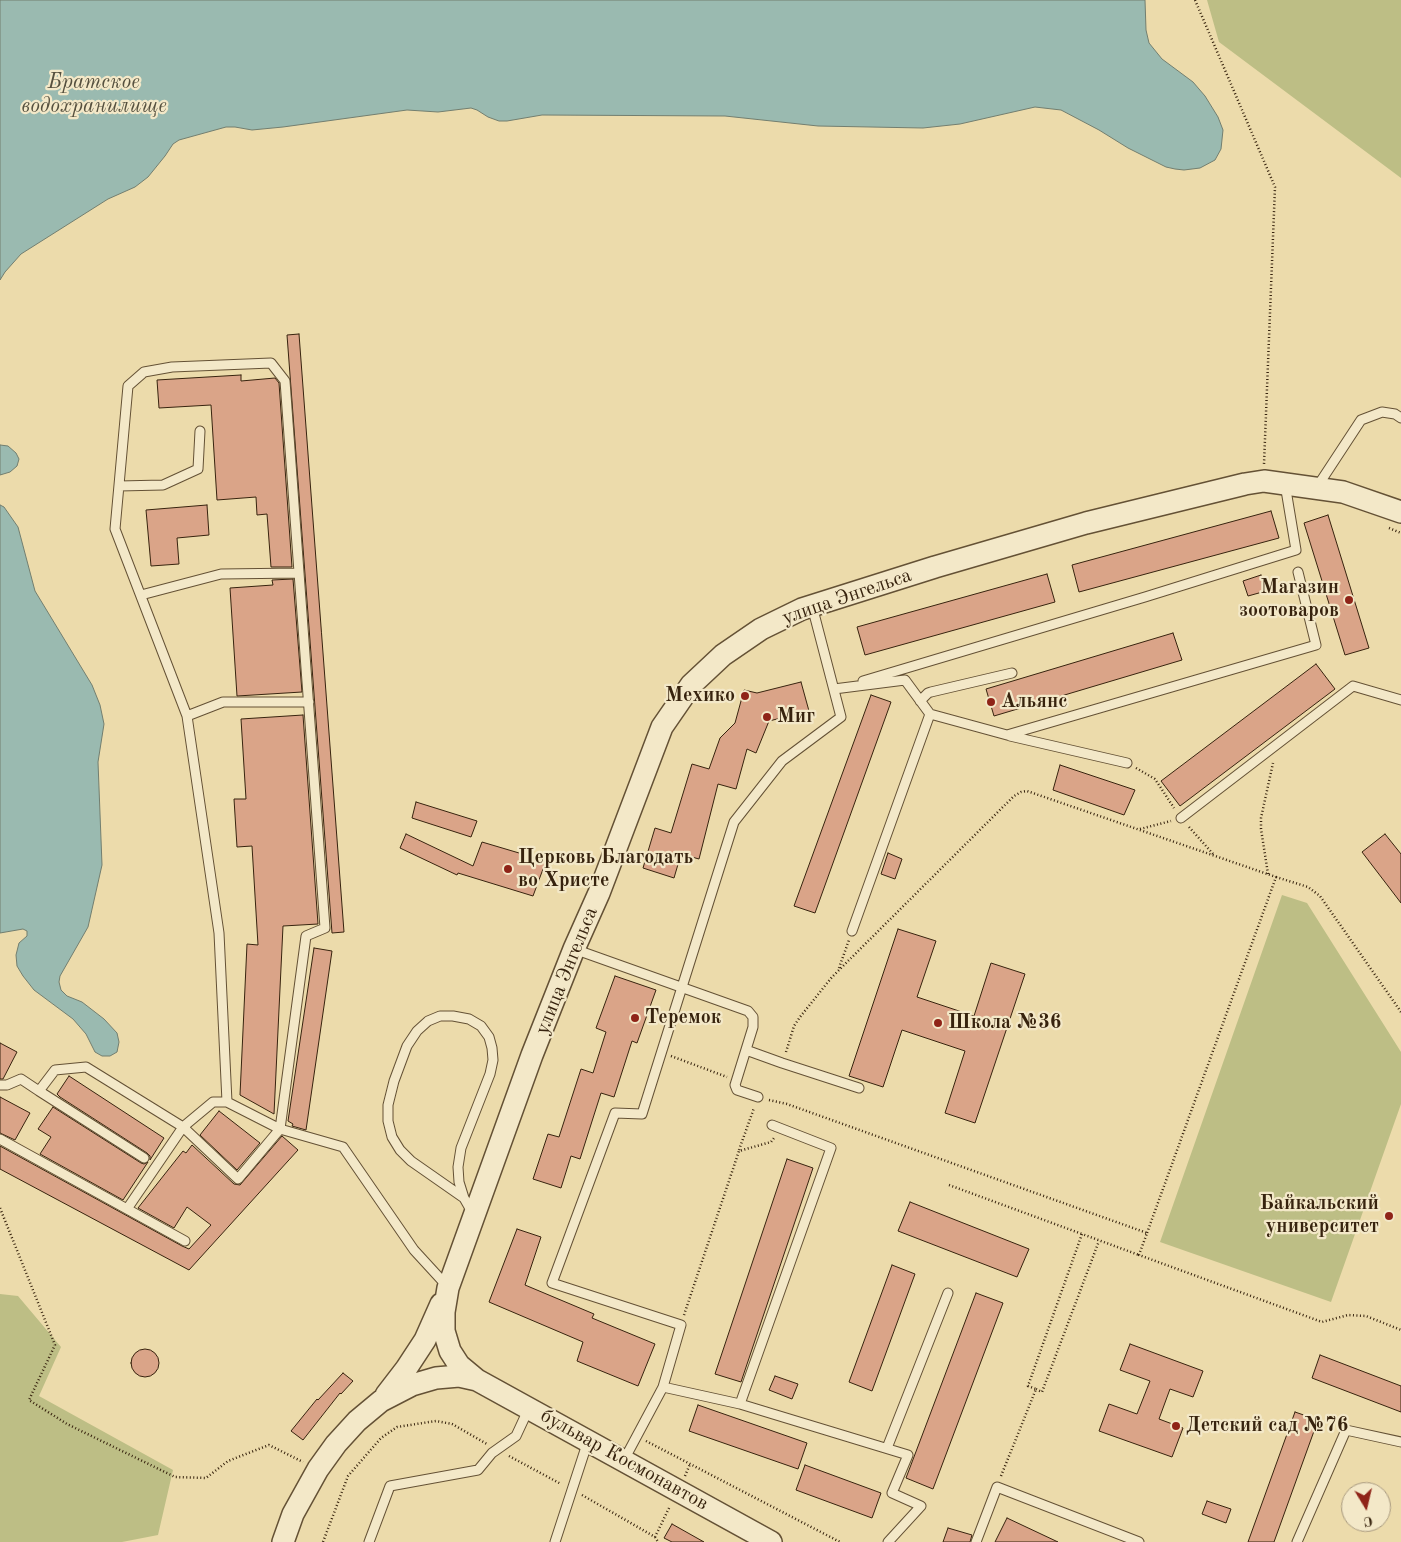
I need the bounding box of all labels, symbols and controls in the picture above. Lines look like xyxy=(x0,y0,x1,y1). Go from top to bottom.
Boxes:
water label: Братское водохранилище xyxy=(21,69,167,119)
street label: улица Энгельса xyxy=(779,564,915,630)
place label: Магазин зоотоваров xyxy=(1239,576,1339,623)
marker: Магазин зоотоваров xyxy=(1343,594,1355,606)
place label: Мехико xyxy=(665,684,735,708)
marker: Мехико xyxy=(739,690,751,702)
place label: Альянс xyxy=(1001,690,1068,714)
marker: Альянс xyxy=(985,696,997,708)
place label: Миг xyxy=(777,705,815,729)
marker: Миг xyxy=(761,711,773,723)
place label: Церковь Благодать во Христе xyxy=(518,846,693,893)
marker: Церковь Благодать во Христе xyxy=(502,863,514,875)
street label: улица Энгельса xyxy=(531,904,603,1038)
place label: Теремок xyxy=(645,1006,721,1030)
place label: Школа №36 xyxy=(948,1011,1061,1035)
marker: Теремок xyxy=(629,1012,641,1024)
marker: Школа №36 xyxy=(932,1017,944,1029)
place label: Байкальский университет xyxy=(1260,1192,1379,1239)
marker: Байкальский университет xyxy=(1383,1210,1395,1222)
street label: бульвар Космонавтов xyxy=(536,1404,712,1516)
place label: Детский сад №76 xyxy=(1186,1414,1348,1438)
marker: Детский сад №76 xyxy=(1170,1420,1182,1432)
north arrow xyxy=(1341,1482,1391,1532)
text: С xyxy=(1363,1513,1374,1528)

